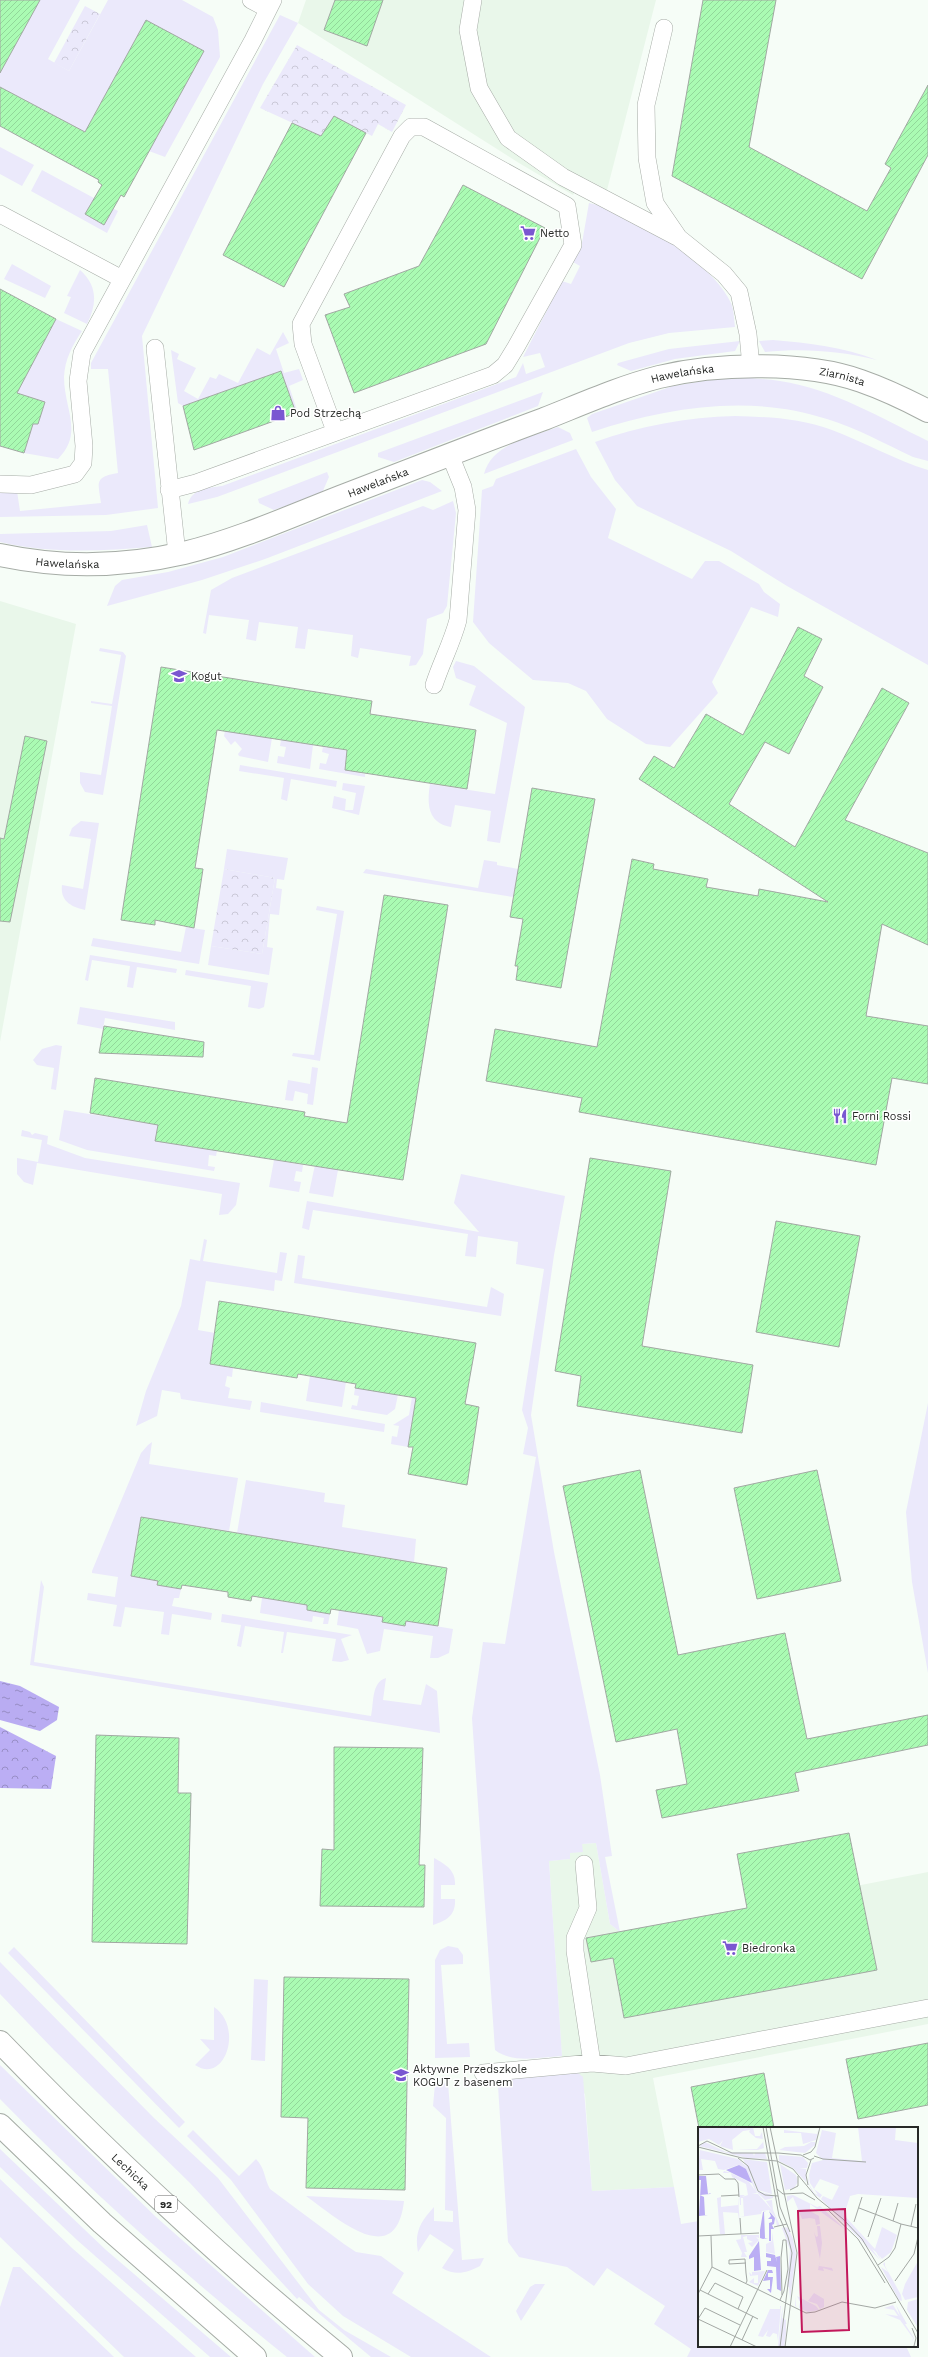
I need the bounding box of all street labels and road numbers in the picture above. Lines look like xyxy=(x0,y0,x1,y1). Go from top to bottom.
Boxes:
street label: Hawelańska xyxy=(649,362,715,386)
street label: Ziarnista xyxy=(818,365,867,389)
street label: Hawelańska xyxy=(346,465,410,500)
street label: Hawelańska xyxy=(35,555,100,571)
street label: Lechicka xyxy=(109,2151,152,2193)
road number: 92 xyxy=(155,2196,177,2212)

